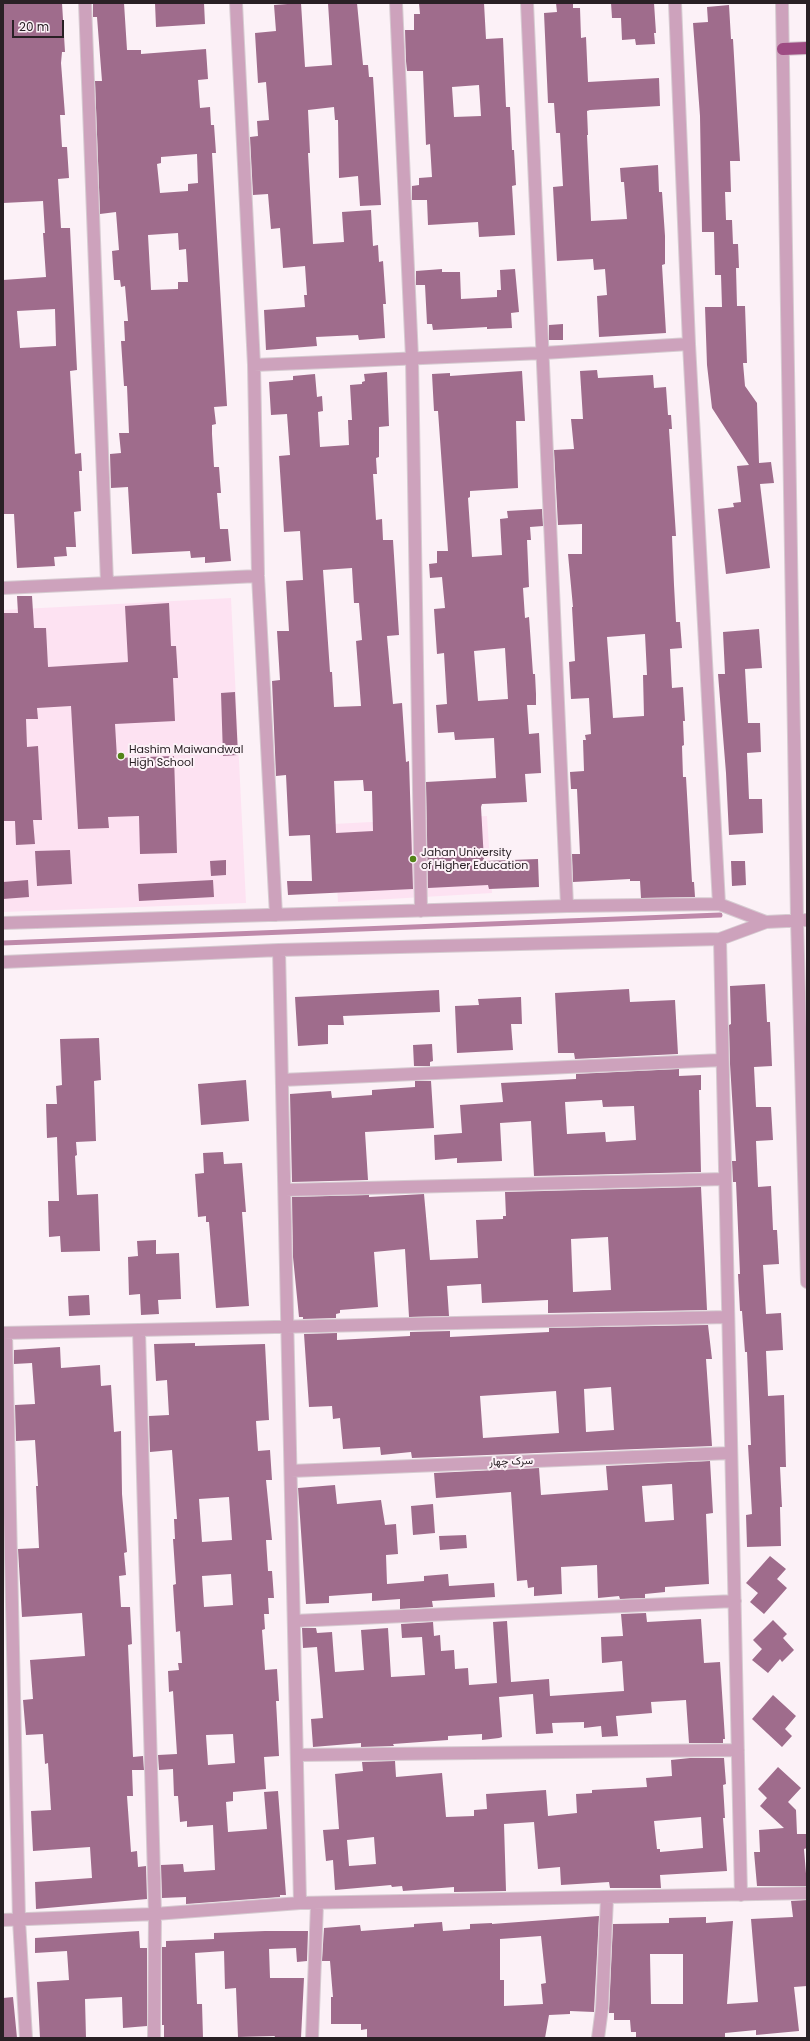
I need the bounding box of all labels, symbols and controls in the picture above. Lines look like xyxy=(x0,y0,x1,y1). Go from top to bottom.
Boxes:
scale bar xyxy=(14,12,66,38)
text: 20 m xyxy=(19,18,49,35)
place label: Hashim Maiwandwal High School xyxy=(129,743,244,769)
marker: Hashim Maiwandwal High School xyxy=(116,751,126,761)
place label: Jahan University of Higher Education xyxy=(421,846,528,872)
marker: Jahan University of Higher Education xyxy=(408,854,418,864)
street label: سرک چهار xyxy=(489,1455,533,1469)

